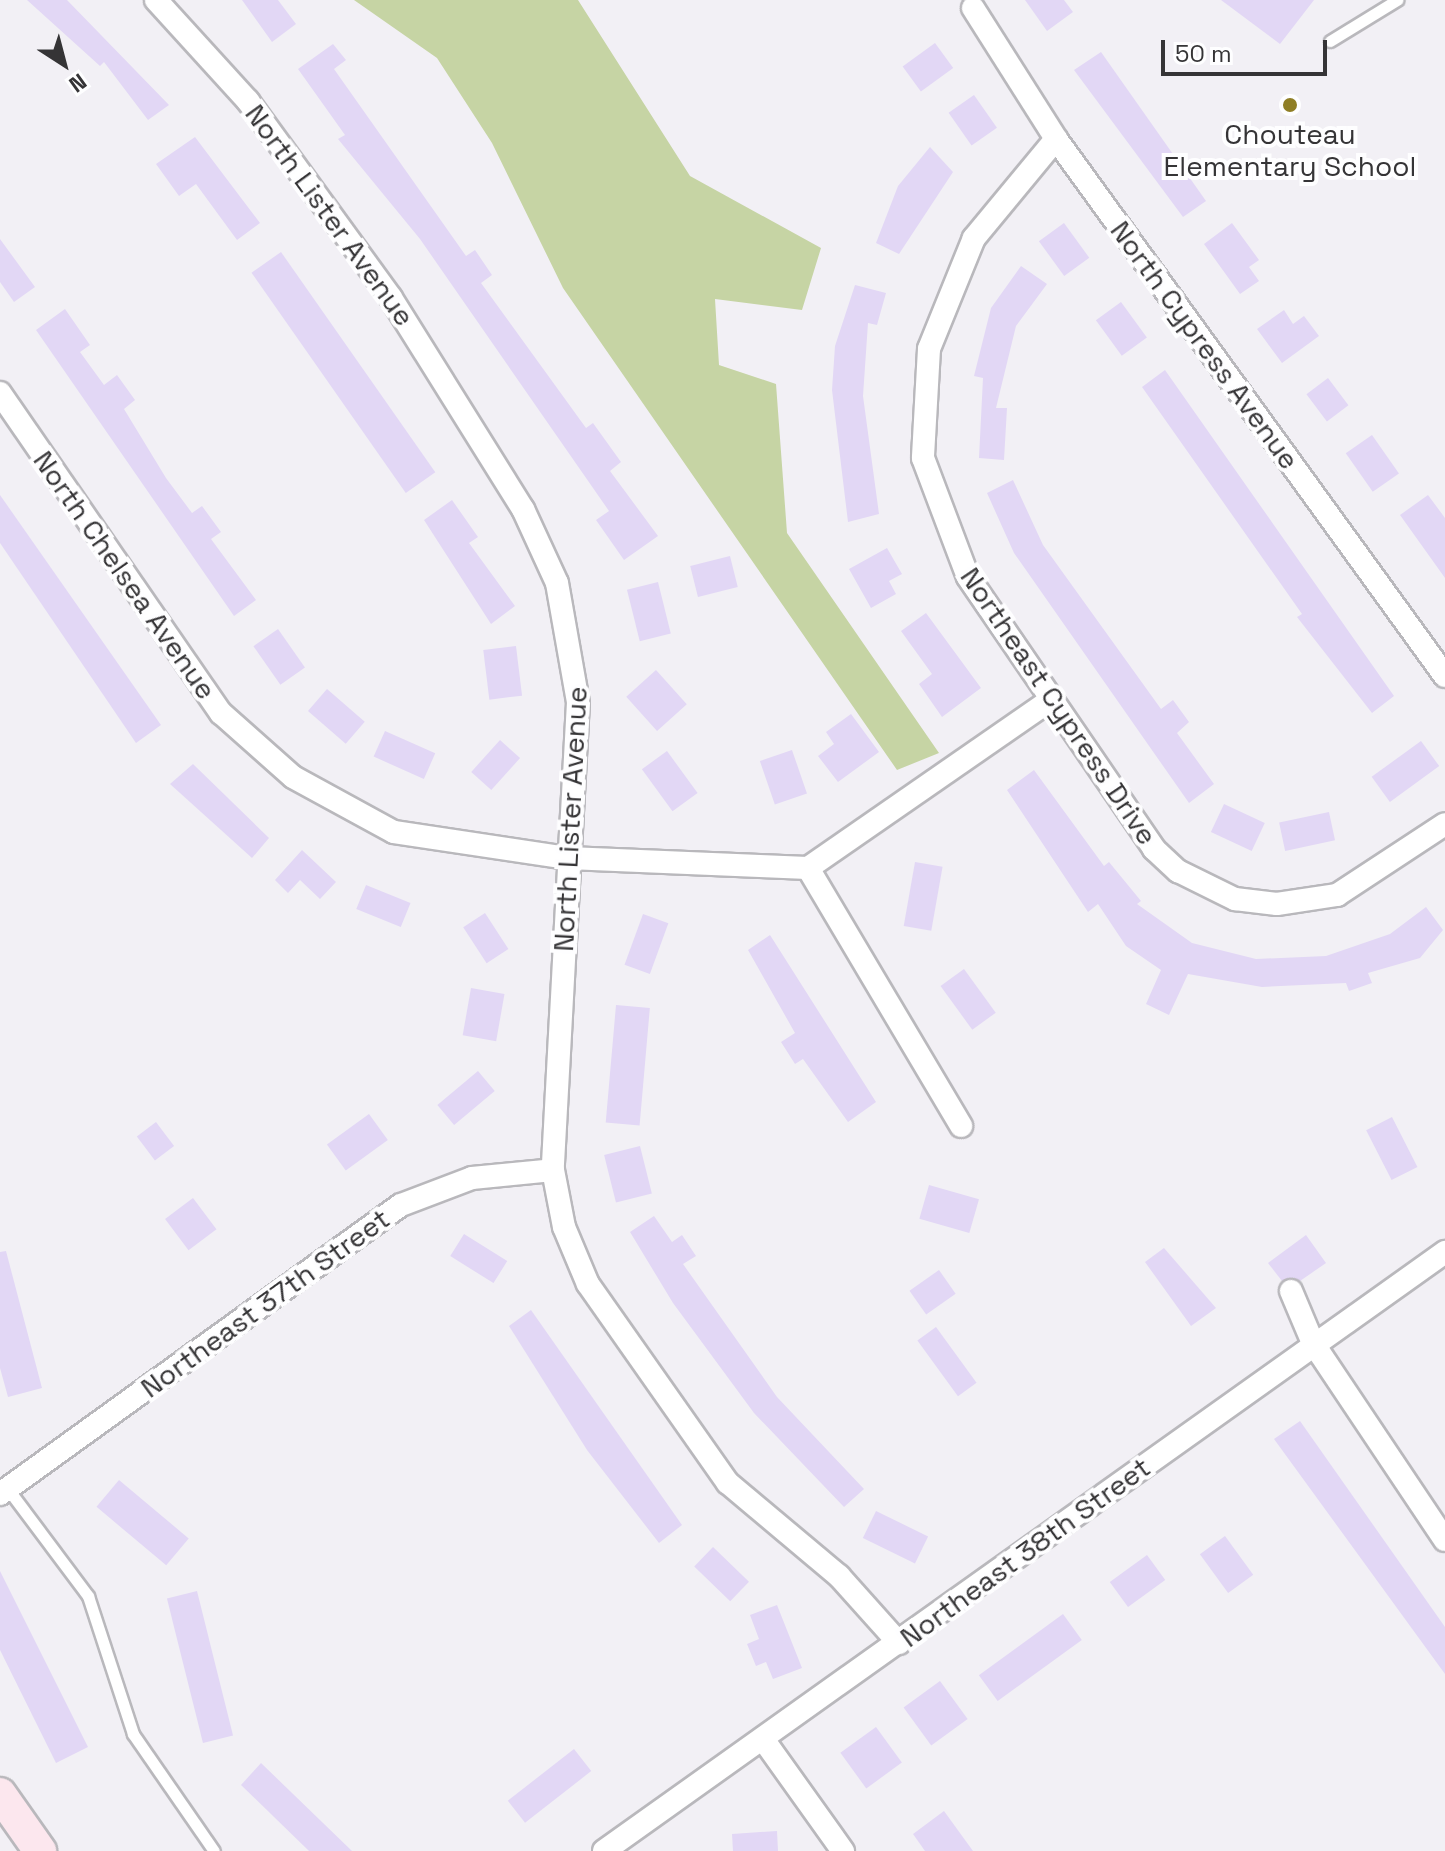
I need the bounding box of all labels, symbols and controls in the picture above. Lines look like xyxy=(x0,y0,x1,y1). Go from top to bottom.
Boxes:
north arrow xyxy=(24,24,104,104)
scale bar xyxy=(1165,24,1331,74)
text: 50 m xyxy=(1175,38,1232,69)
text: N xyxy=(64,68,92,99)
marker: Chouteau Elementary School xyxy=(1281,96,1299,114)
street label: North Lister Avenue xyxy=(238,98,422,332)
place label: Chouteau Elementary School xyxy=(1164,117,1416,183)
street label: North Cypress Avenue xyxy=(1104,214,1306,476)
street label: North Chelsea Avenue xyxy=(26,444,224,706)
street label: Northeast Cypress Drive xyxy=(954,561,1164,851)
street label: North Lister Avenue xyxy=(546,685,594,953)
street label: Northeast 37th Street xyxy=(134,1202,396,1404)
street label: Northeast 38th Street xyxy=(893,1450,1157,1654)

